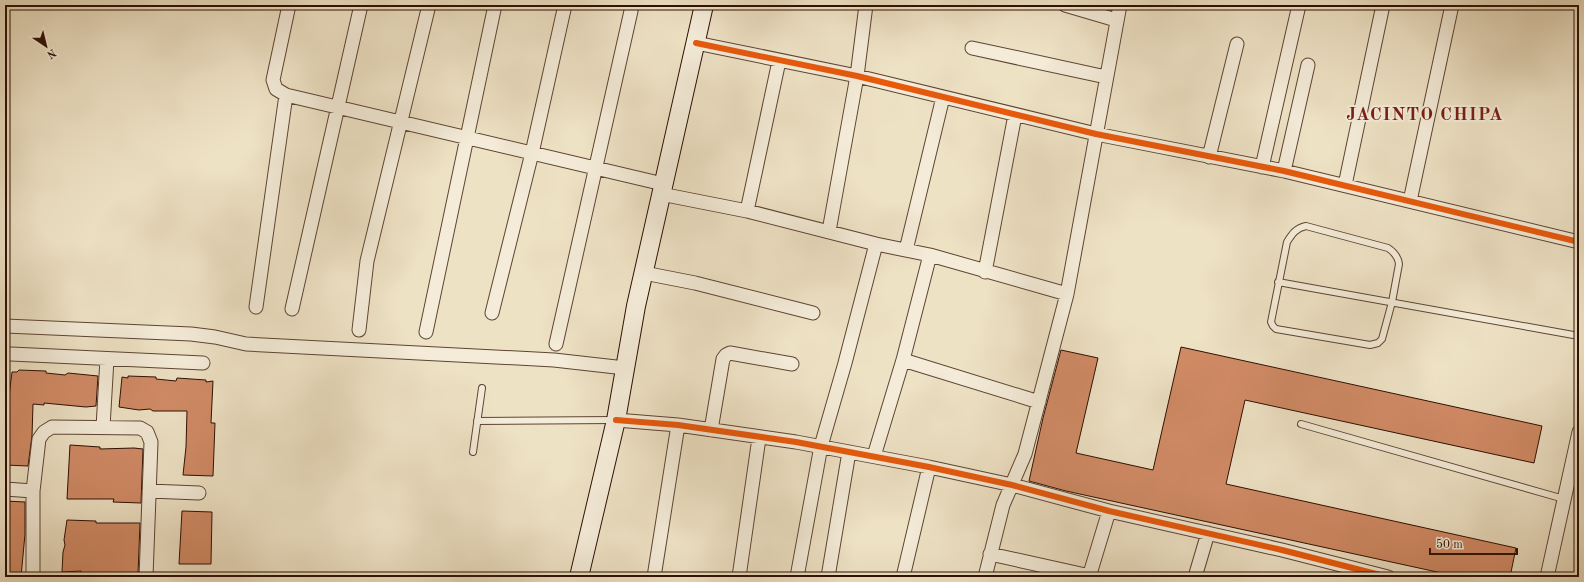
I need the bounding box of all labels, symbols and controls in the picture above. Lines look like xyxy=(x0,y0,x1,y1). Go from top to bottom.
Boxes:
north arrow xyxy=(26,26,66,66)
text: N xyxy=(44,46,57,60)
district label: JACINTO CHIPA xyxy=(1346,106,1504,124)
scale bar xyxy=(1430,530,1517,556)
text: 50 m xyxy=(1436,538,1463,551)

